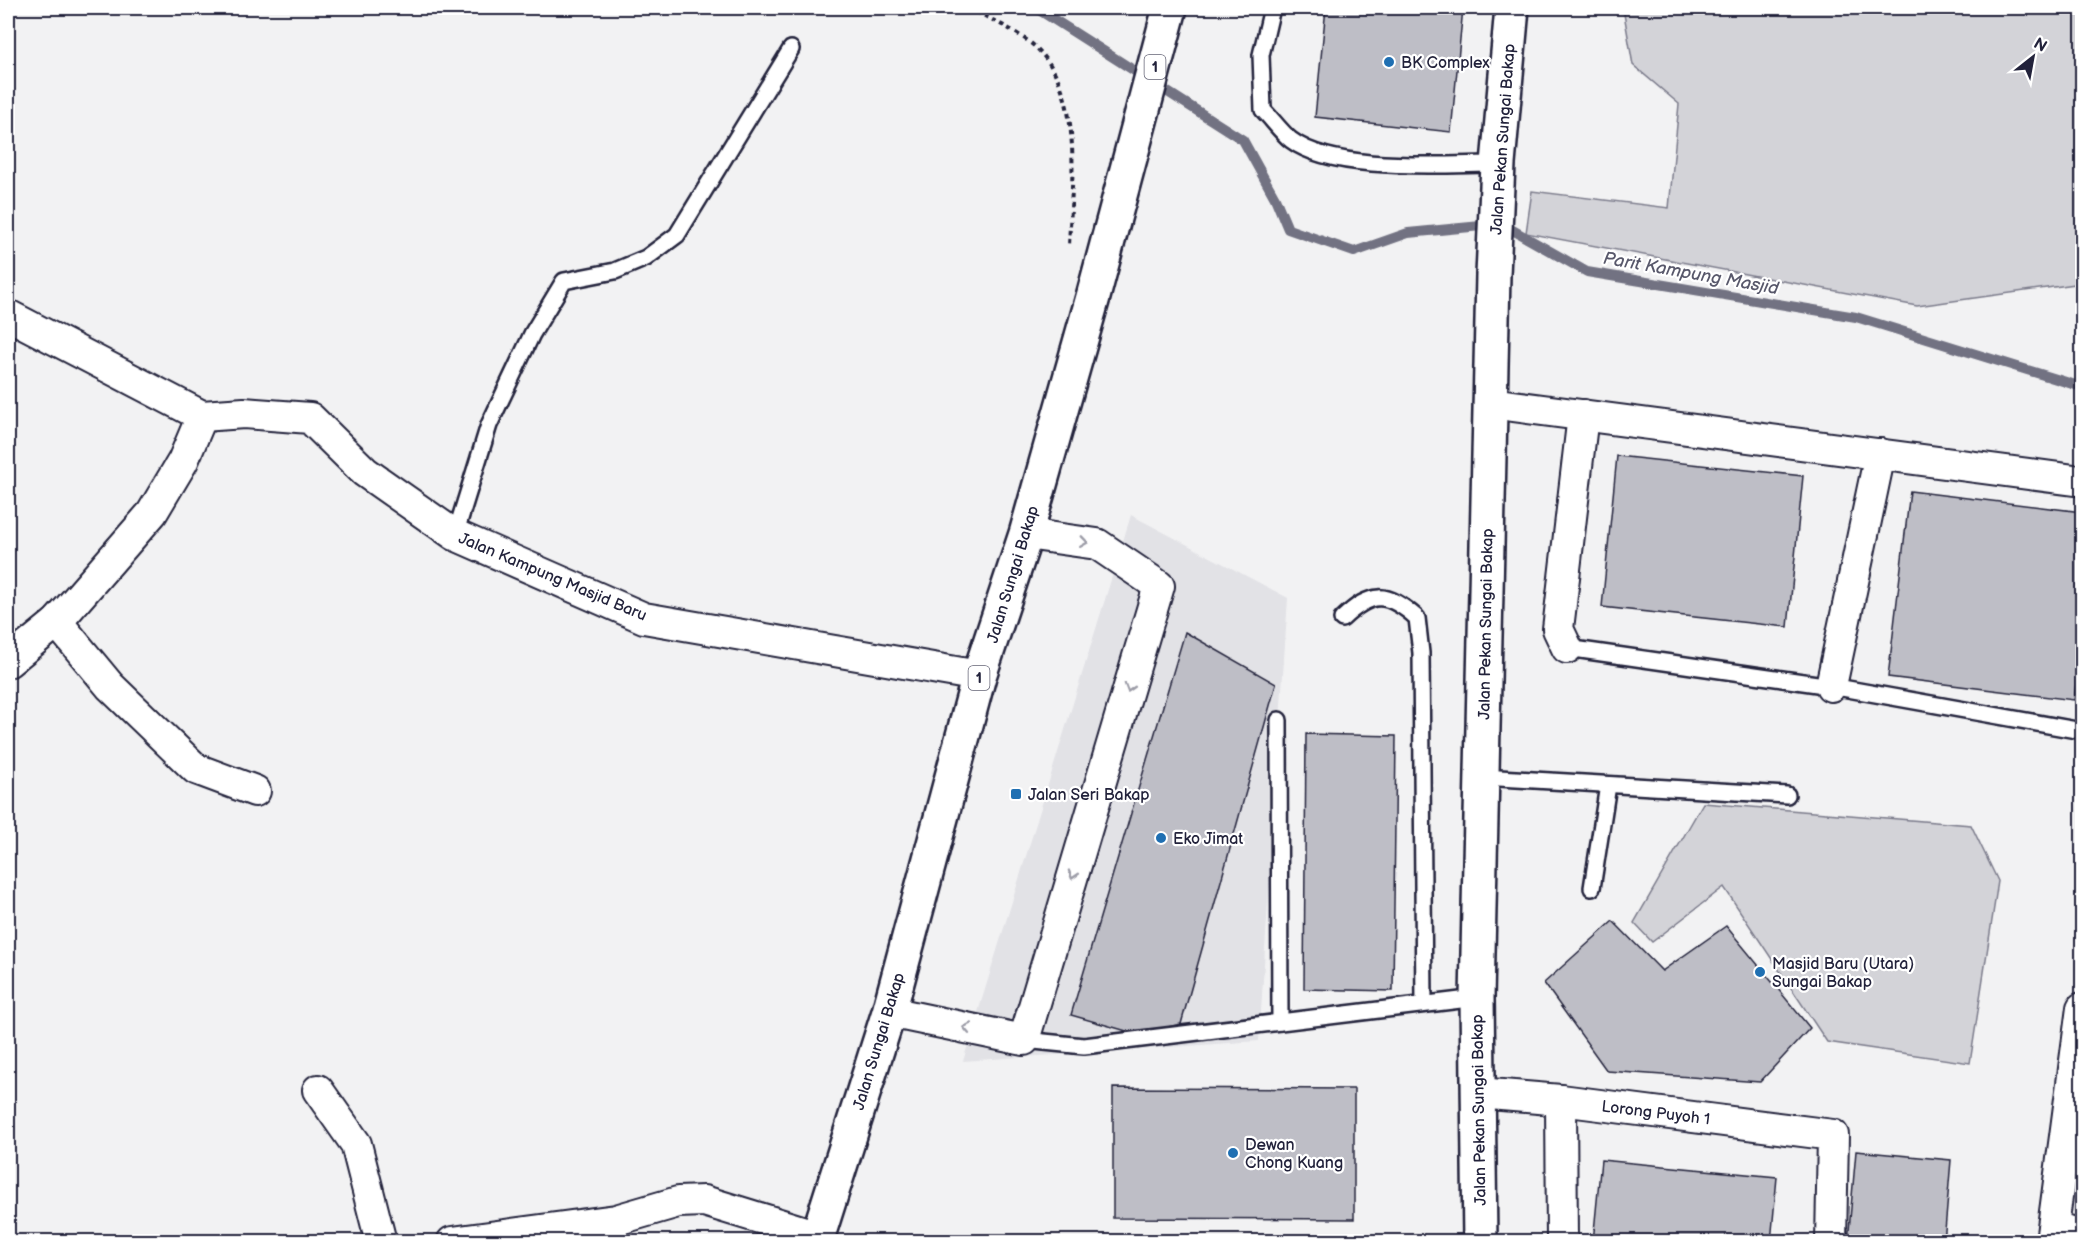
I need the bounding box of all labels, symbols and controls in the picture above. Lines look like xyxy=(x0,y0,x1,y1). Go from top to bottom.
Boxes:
north arrow xyxy=(2003,27,2063,87)
text: N xyxy=(2030,34,2050,57)
street label: Jalan Pekan Sungai Bakap xyxy=(1487,43,1520,235)
place label: BK Complex xyxy=(1401,54,1490,73)
road number: 1 xyxy=(1144,55,1166,79)
marker: BK Complex xyxy=(1382,55,1396,69)
water label: Parit Kampung Masjid xyxy=(1602,248,1781,299)
street label: Jalan Sungai Bakap xyxy=(984,504,1043,645)
street label: Jalan Pekan Sungai Bakap xyxy=(1475,528,1498,720)
street label: Jalan Kampung Masjid Baru xyxy=(455,529,649,626)
one-way arrow xyxy=(1079,535,1088,548)
road number: 1 xyxy=(968,666,990,690)
one-way arrow xyxy=(1124,682,1136,693)
place label: Jalan Seri Bakap xyxy=(1028,786,1150,805)
marker: Jalan Seri Bakap xyxy=(1009,787,1023,801)
place label: Eko Jimat xyxy=(1173,830,1243,849)
marker: Eko Jimat xyxy=(1154,831,1168,845)
one-way arrow xyxy=(1068,869,1080,879)
place label: Masjid Baru (Utara) Sungai Bakap xyxy=(1772,955,1914,992)
marker: Masjid Baru (Utara) Sungai Bakap xyxy=(1753,965,1767,979)
street label: Jalan Sungai Bakap xyxy=(850,971,909,1112)
street label: Jalan Pekan Sungai Bakap xyxy=(1468,1014,1491,1206)
one-way arrow xyxy=(962,1022,972,1035)
street label: Lorong Puyoh 1 xyxy=(1600,1097,1711,1130)
place label: Dewan Chong Kuang xyxy=(1245,1136,1343,1173)
marker: Dewan Chong Kuang xyxy=(1226,1146,1240,1160)

